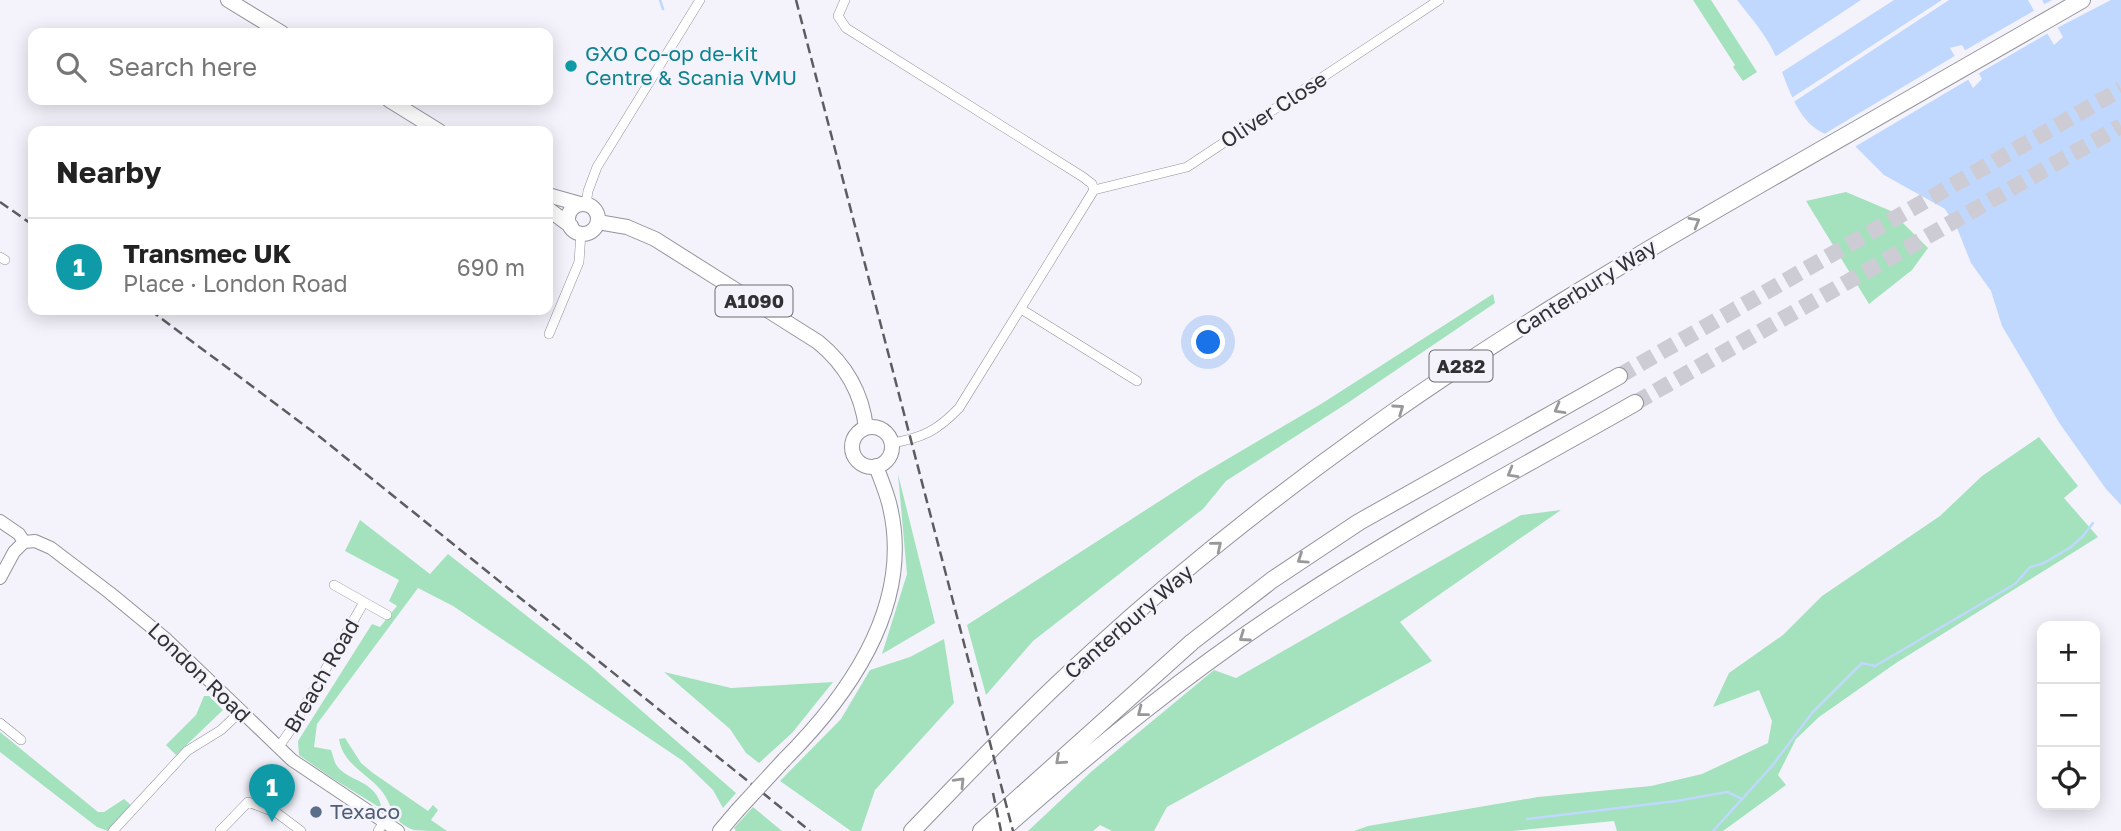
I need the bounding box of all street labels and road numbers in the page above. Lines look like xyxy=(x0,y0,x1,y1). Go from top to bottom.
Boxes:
street label: Oliver Close xyxy=(1215,65,1332,153)
street label: Canterbury Way xyxy=(1510,233,1661,341)
road number: A1090 xyxy=(716,286,792,316)
road number: A282 xyxy=(1430,350,1492,382)
street label: Canterbury Way xyxy=(1059,558,1198,684)
street label: Breach Road xyxy=(278,614,364,737)
street label: London Road xyxy=(143,617,256,728)

